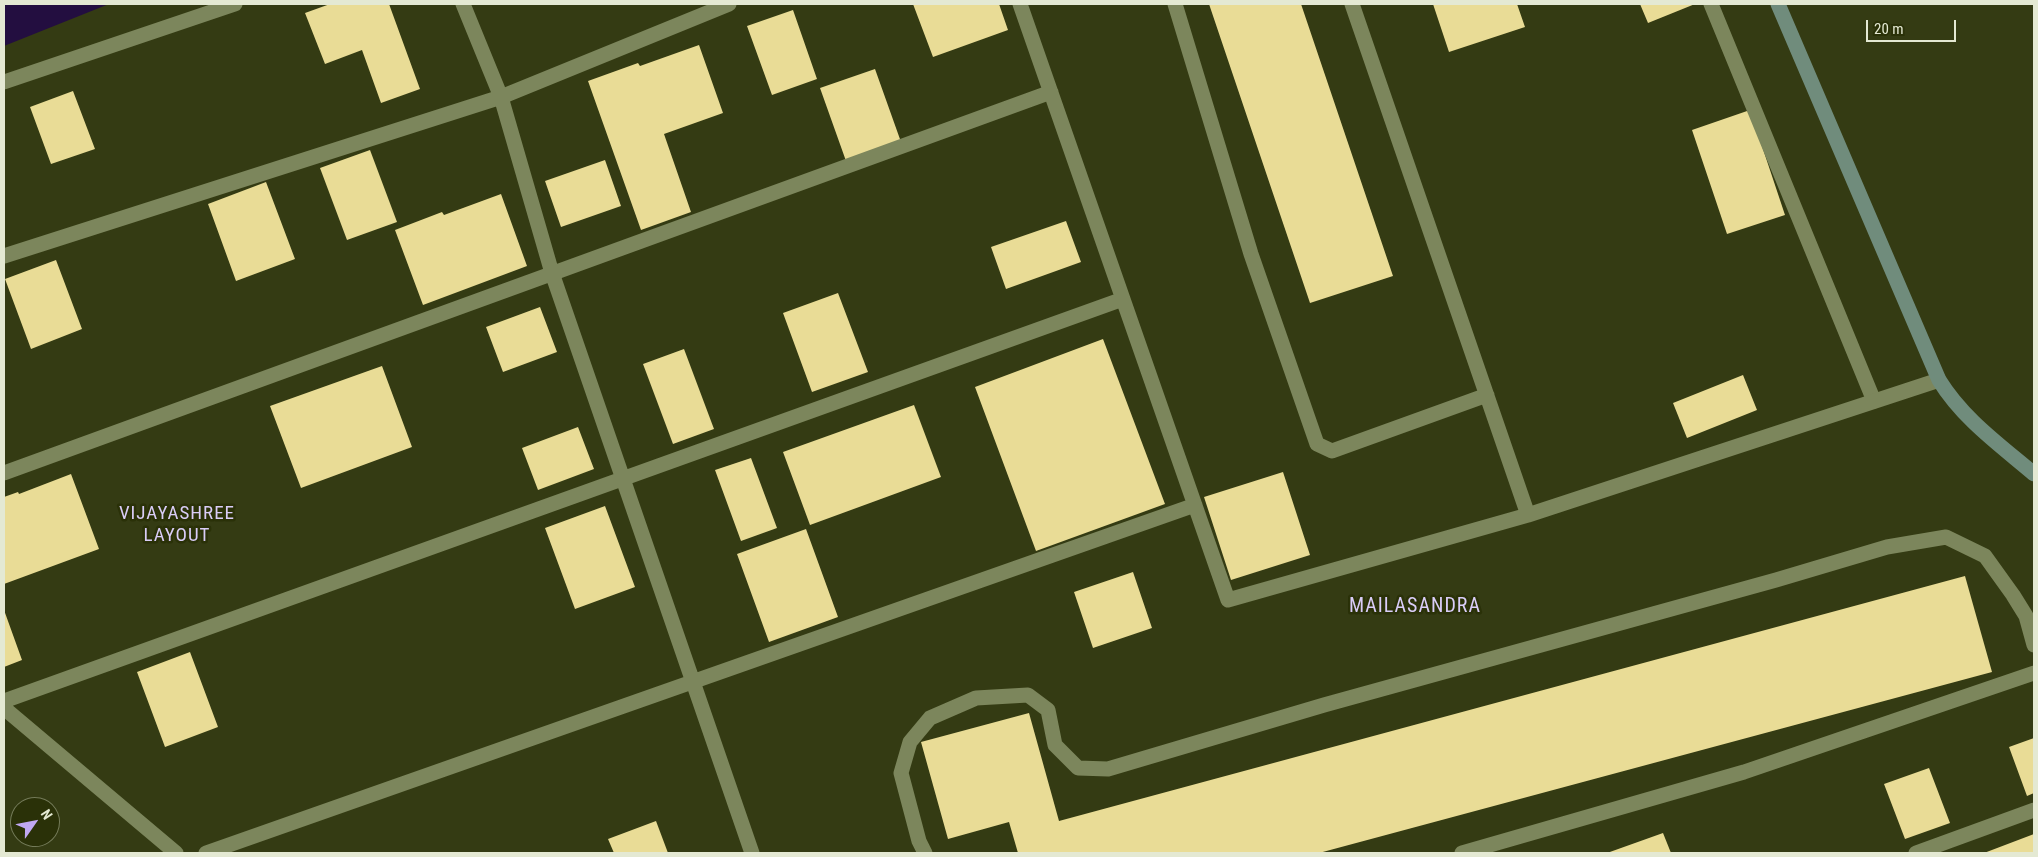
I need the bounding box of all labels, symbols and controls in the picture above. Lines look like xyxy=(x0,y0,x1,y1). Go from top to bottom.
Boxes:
scale bar xyxy=(1868,10,1958,42)
text: 20 m xyxy=(1874,20,1904,38)
district label: VIJAYASHREE LAYOUT xyxy=(118,503,236,547)
district label: MAILASANDRA xyxy=(1348,595,1482,619)
north arrow xyxy=(10,797,60,847)
text: N xyxy=(38,806,56,822)

